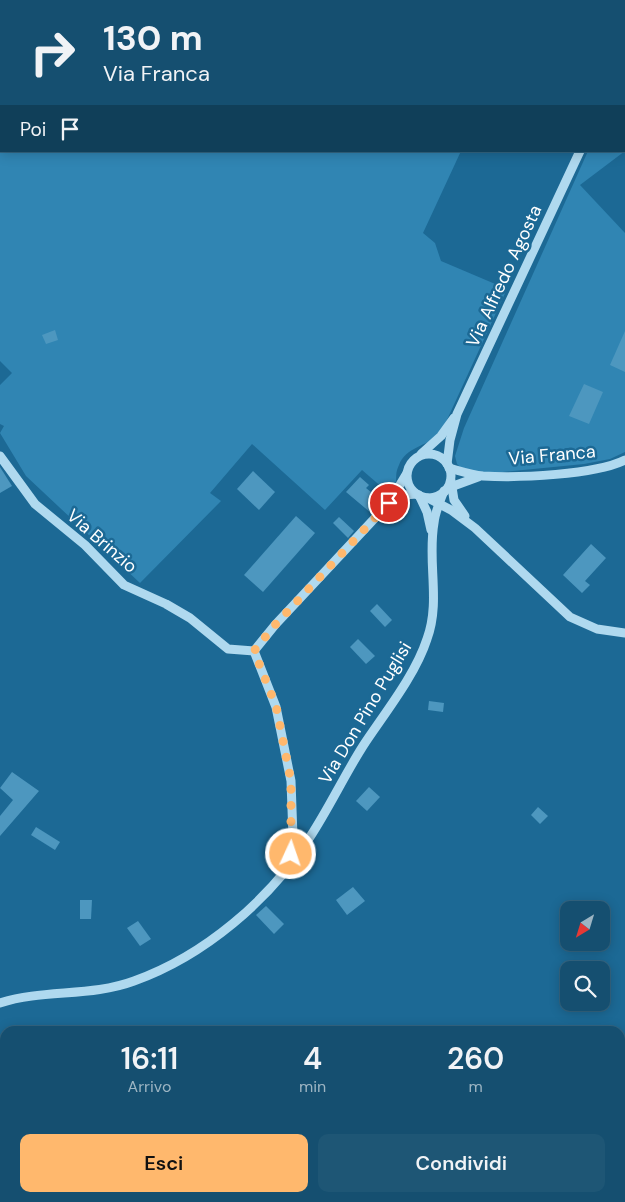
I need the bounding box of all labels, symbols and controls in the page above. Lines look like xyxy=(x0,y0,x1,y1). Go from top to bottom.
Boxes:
text: 130 m xyxy=(103,15,203,61)
icon: right xyxy=(20,20,85,85)
text: Via Franca xyxy=(103,59,210,88)
icon: arrive xyxy=(56,115,84,143)
text: Poi xyxy=(20,117,46,142)
street label: Via Alfredo Agosta xyxy=(461,201,547,351)
street label: Via Franca xyxy=(507,439,597,471)
pin xyxy=(368,482,410,524)
icon: arrive xyxy=(375,489,403,517)
street label: Via Brinzio xyxy=(62,504,142,578)
street label: Via Don Pino Puglisi xyxy=(313,637,417,789)
position arrow xyxy=(264,827,316,879)
north arrow xyxy=(560,901,610,951)
map controls xyxy=(560,901,610,1011)
button: search xyxy=(560,961,610,1011)
text: 16:11 xyxy=(121,1039,178,1078)
text: 4 xyxy=(303,1039,322,1078)
text: 260 xyxy=(447,1039,504,1078)
text: Arrivo xyxy=(128,1076,171,1097)
text: min xyxy=(299,1076,326,1097)
text: m xyxy=(468,1076,483,1097)
button: Esci xyxy=(20,1134,308,1192)
button: Condividi xyxy=(318,1134,605,1192)

